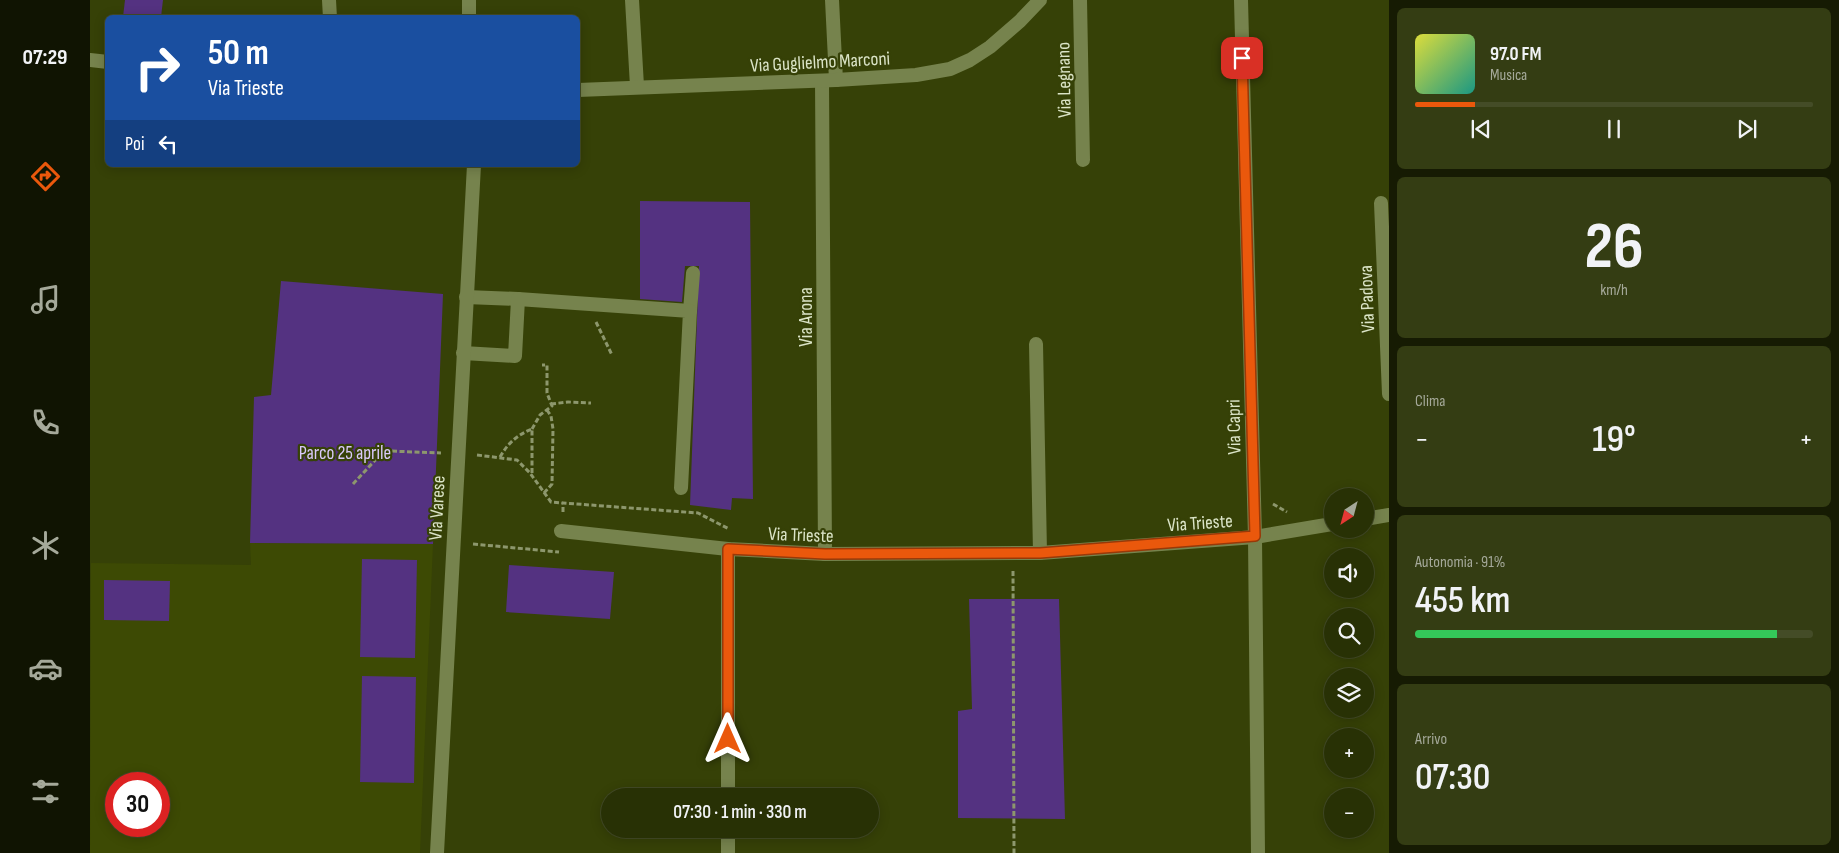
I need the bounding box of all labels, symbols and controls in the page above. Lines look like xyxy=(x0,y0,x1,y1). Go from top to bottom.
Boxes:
text: 50 m xyxy=(208,32,269,75)
icon: right xyxy=(125,35,190,100)
pin xyxy=(1221,37,1263,79)
street label: Via Legnano xyxy=(1052,42,1077,118)
text: 97.0 FM xyxy=(1490,43,1541,66)
text: 07:29 xyxy=(23,44,67,71)
icon: arrive xyxy=(1228,44,1256,72)
street label: Via Guglielmo Marconi xyxy=(750,47,891,78)
text: Musica xyxy=(1490,66,1527,85)
text: Via Trieste xyxy=(208,75,284,102)
icon: previous xyxy=(1467,115,1495,143)
icon: pause xyxy=(1600,115,1628,143)
icon: next xyxy=(1733,115,1761,143)
icon: left xyxy=(154,130,182,158)
text: Poi xyxy=(125,133,144,156)
icon: directions xyxy=(28,159,63,194)
text: 26 xyxy=(1584,209,1644,287)
street label: Via Padova xyxy=(1355,265,1380,333)
text: km/h xyxy=(1600,281,1628,300)
icon: music xyxy=(28,282,63,317)
street label: Via Arona xyxy=(795,287,818,347)
text: Clima xyxy=(1415,392,1445,411)
street label: Via Capri xyxy=(1223,399,1246,455)
icon: phone xyxy=(28,405,63,440)
text: 19° xyxy=(1592,417,1636,462)
text: − xyxy=(1415,423,1429,456)
text: + xyxy=(1799,423,1813,456)
park label: Parco 25 aprile xyxy=(299,442,391,465)
street label: Via Varese xyxy=(424,475,451,541)
north arrow xyxy=(1324,488,1374,538)
map controls xyxy=(1324,488,1374,838)
street label: Via Trieste xyxy=(1167,510,1234,537)
street label: Via Trieste xyxy=(768,523,834,548)
icon: climate xyxy=(28,528,63,563)
button: sound xyxy=(1324,548,1374,598)
text: Autonomia · 91% xyxy=(1415,553,1505,572)
text: 455 km xyxy=(1415,578,1510,623)
button: search xyxy=(1324,608,1374,658)
icon: car xyxy=(28,651,63,686)
button: layers xyxy=(1324,668,1374,718)
position arrow xyxy=(701,712,753,764)
button: + xyxy=(1324,728,1374,778)
text: Arrivo xyxy=(1415,730,1447,749)
text: 07:30 xyxy=(1415,755,1490,800)
speed limit sign: 30 xyxy=(105,772,170,837)
icon: filters xyxy=(28,774,63,809)
button: − xyxy=(1324,788,1374,838)
text: 07:30 · 1 min · 330 m xyxy=(673,801,807,824)

